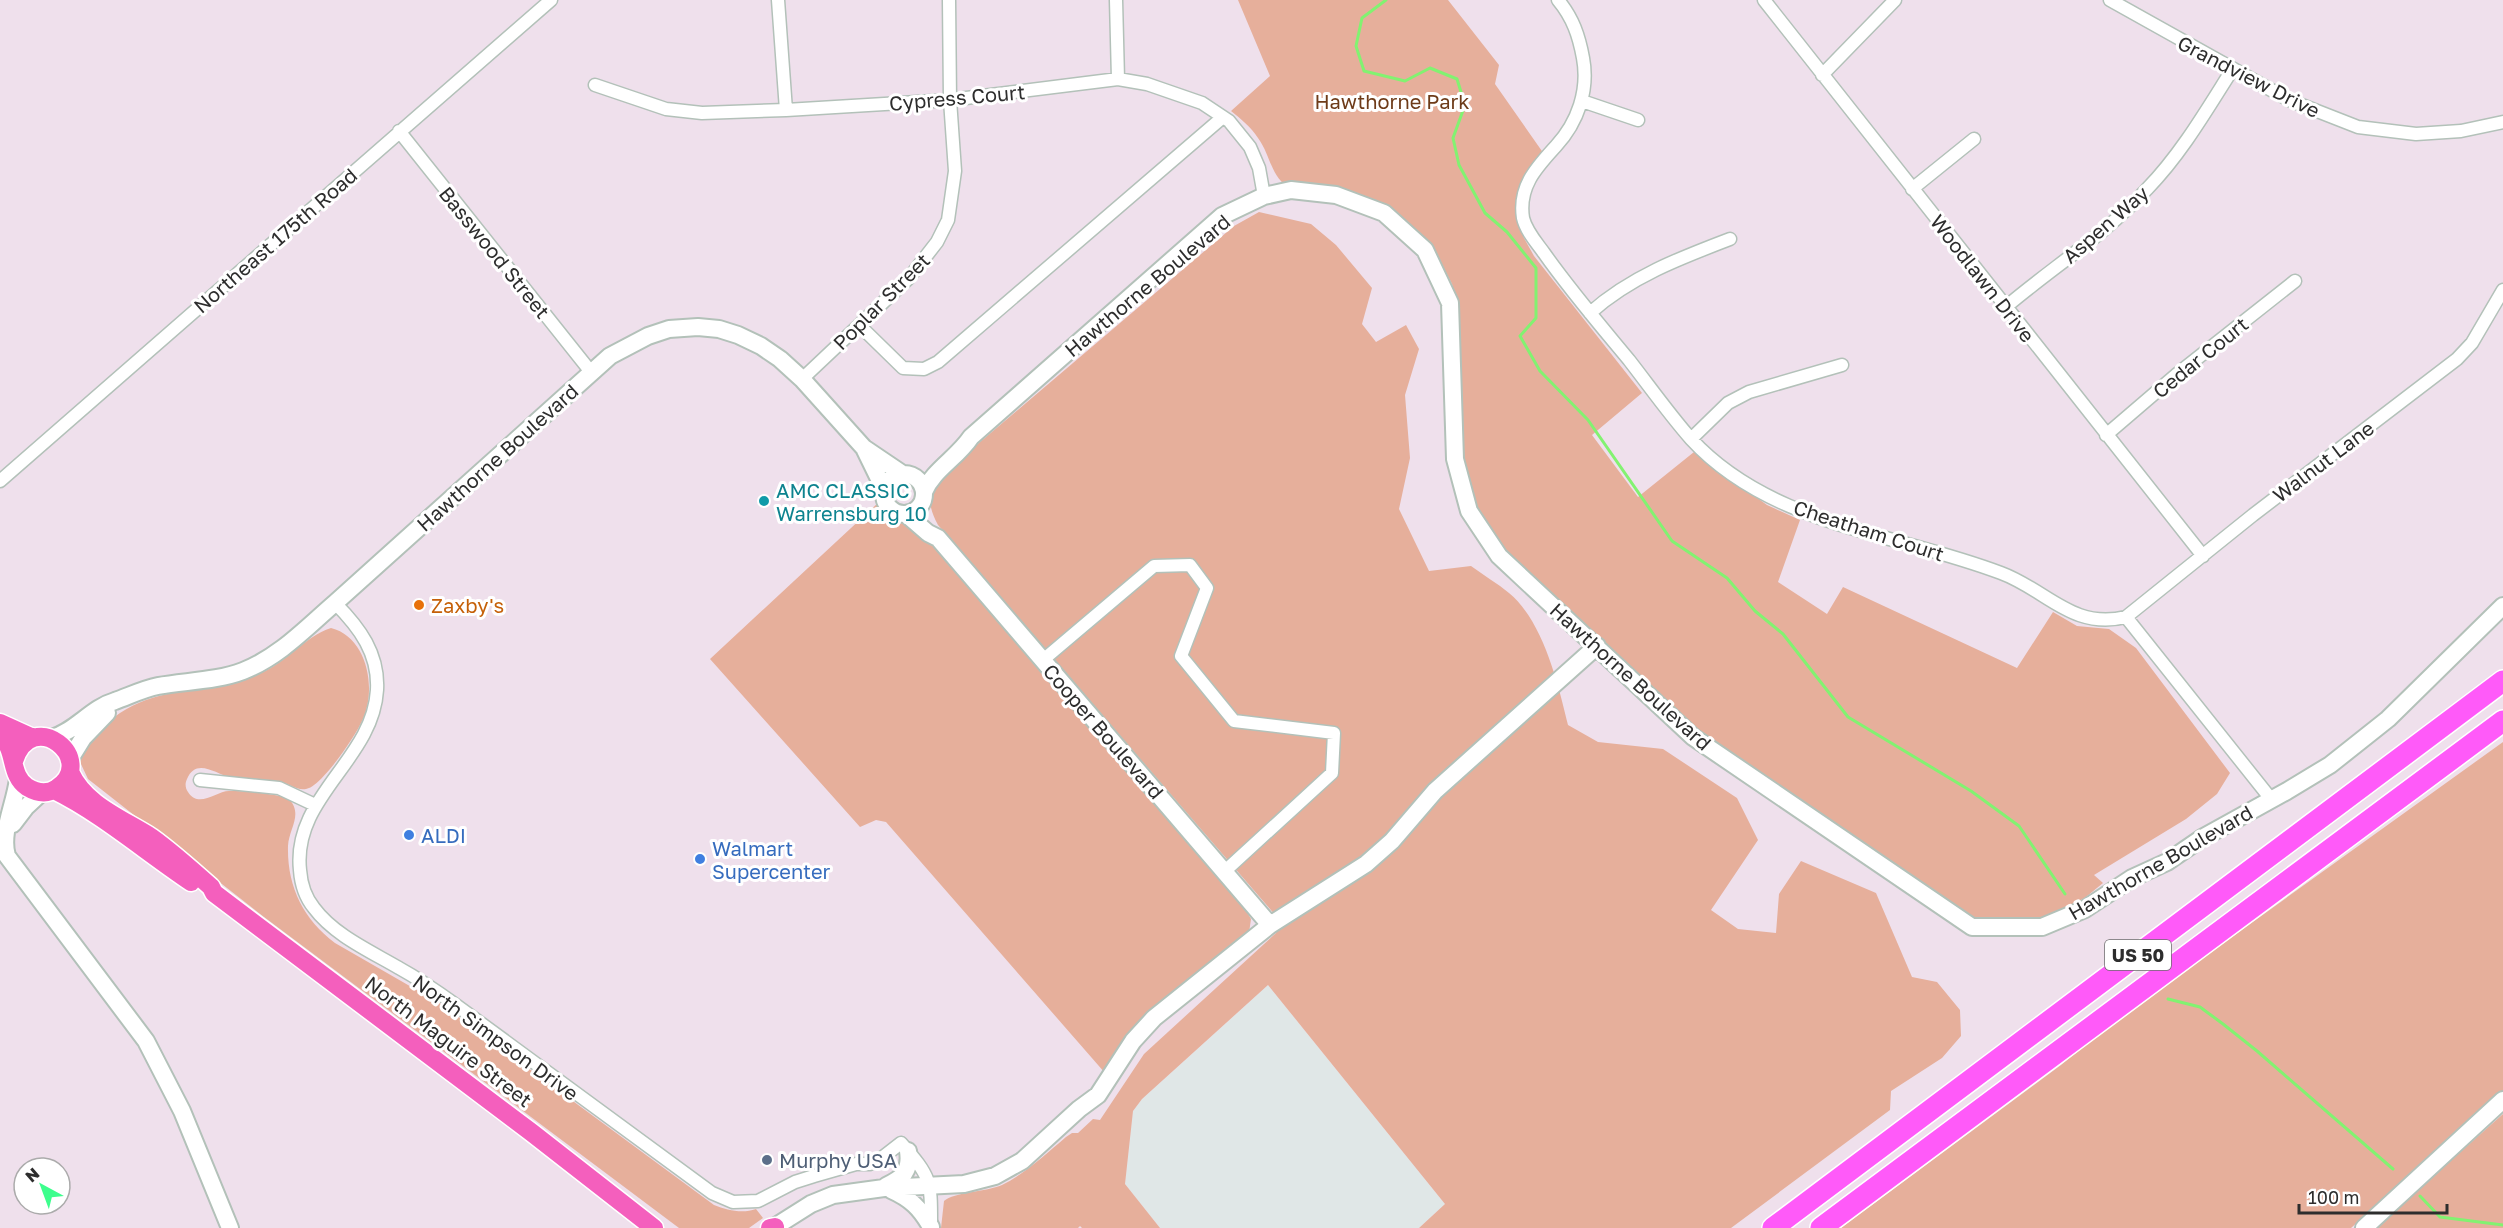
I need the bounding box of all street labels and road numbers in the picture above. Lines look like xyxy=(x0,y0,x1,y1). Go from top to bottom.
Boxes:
street label: Grandview Drive xyxy=(2174,30,2324,122)
street label: Cypress Court xyxy=(888,79,1026,115)
street label: Northeast 175th Road xyxy=(188,163,362,317)
street label: Aspen Way xyxy=(2057,180,2153,268)
street label: Basswood Street xyxy=(435,181,555,323)
street label: Hawthorne Boulevard xyxy=(1059,209,1235,361)
street label: Woodlawn Drive xyxy=(1926,209,2040,347)
street label: Poplar Street xyxy=(828,248,934,354)
street label: Cedar Court xyxy=(2148,311,2252,403)
street label: Hawthorne Boulevard xyxy=(411,378,583,536)
street label: Walnut Lane xyxy=(2268,415,2378,507)
street label: Cheatham Court xyxy=(1791,494,1947,566)
street label: Hawthorne Boulevard xyxy=(1545,597,1717,755)
street label: Cooper Boulevard xyxy=(1039,659,1169,803)
street label: Hawthorne Boulevard xyxy=(2064,799,2256,925)
road number: US 50 xyxy=(2105,940,2171,970)
street label: North Simpson Drive xyxy=(409,969,583,1105)
street label: North Maguire Street xyxy=(361,971,537,1111)

